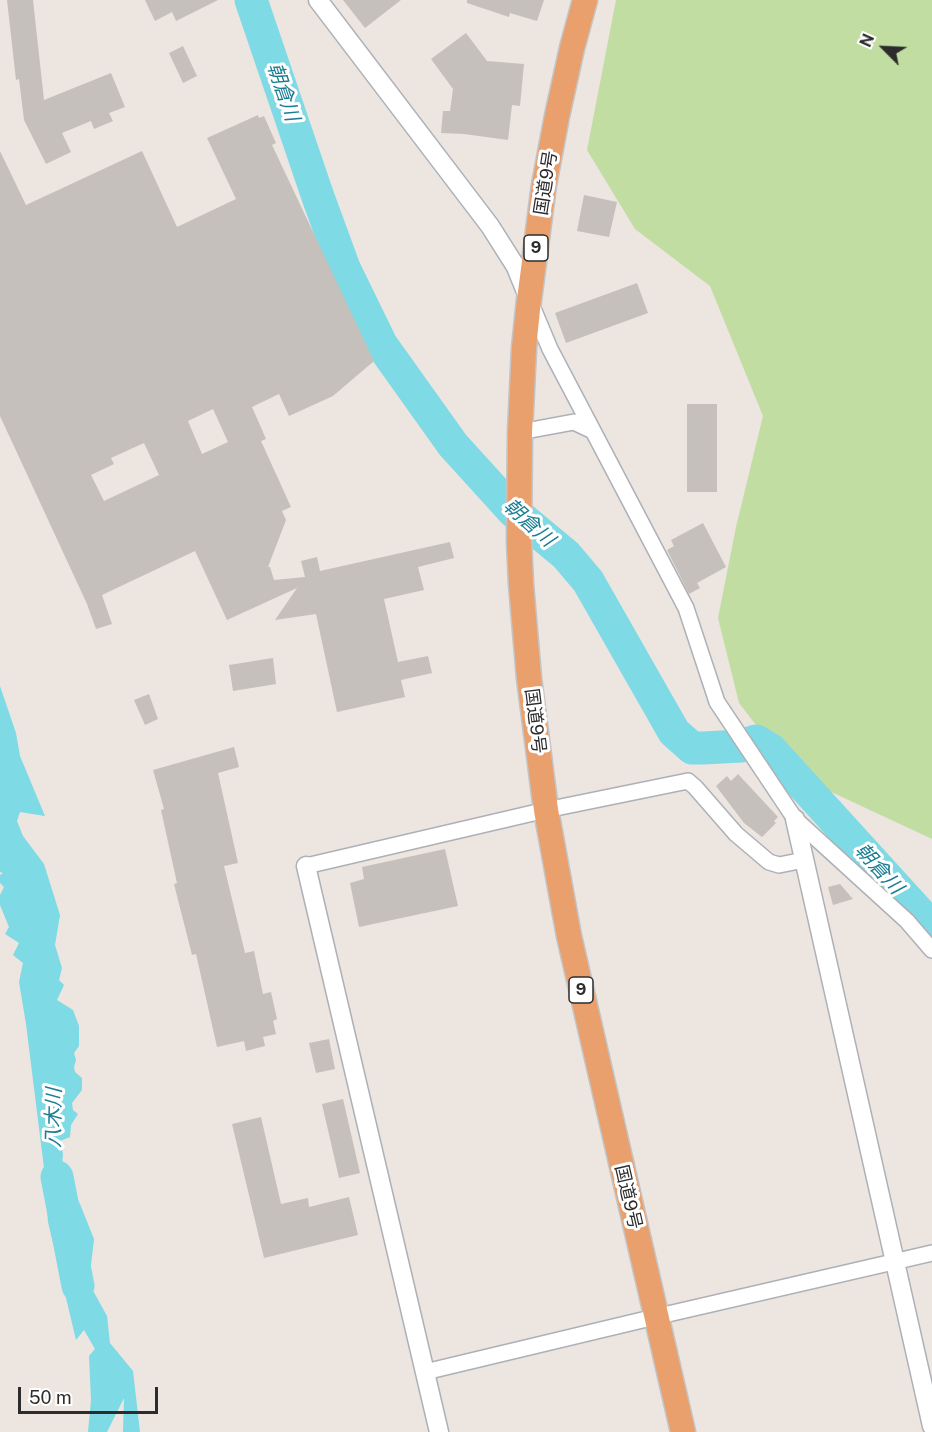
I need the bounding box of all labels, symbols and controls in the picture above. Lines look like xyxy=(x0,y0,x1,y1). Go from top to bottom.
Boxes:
north arrow xyxy=(854,18,914,78)
text: N xyxy=(856,31,878,50)
water label: 朝倉川 xyxy=(262,60,304,124)
street label: 国道9号 xyxy=(530,149,562,217)
road number: 9 xyxy=(524,235,548,261)
water label: 朝倉川 xyxy=(499,494,559,552)
street label: 国道9号 xyxy=(520,687,550,755)
water label: 朝倉川 xyxy=(850,839,908,899)
road number: 9 xyxy=(569,977,593,1003)
water label: 八木川 xyxy=(41,1088,67,1148)
street label: 国道9号 xyxy=(610,1163,646,1231)
scale bar xyxy=(21,1375,160,1413)
text: 50 m xyxy=(29,1387,72,1408)

